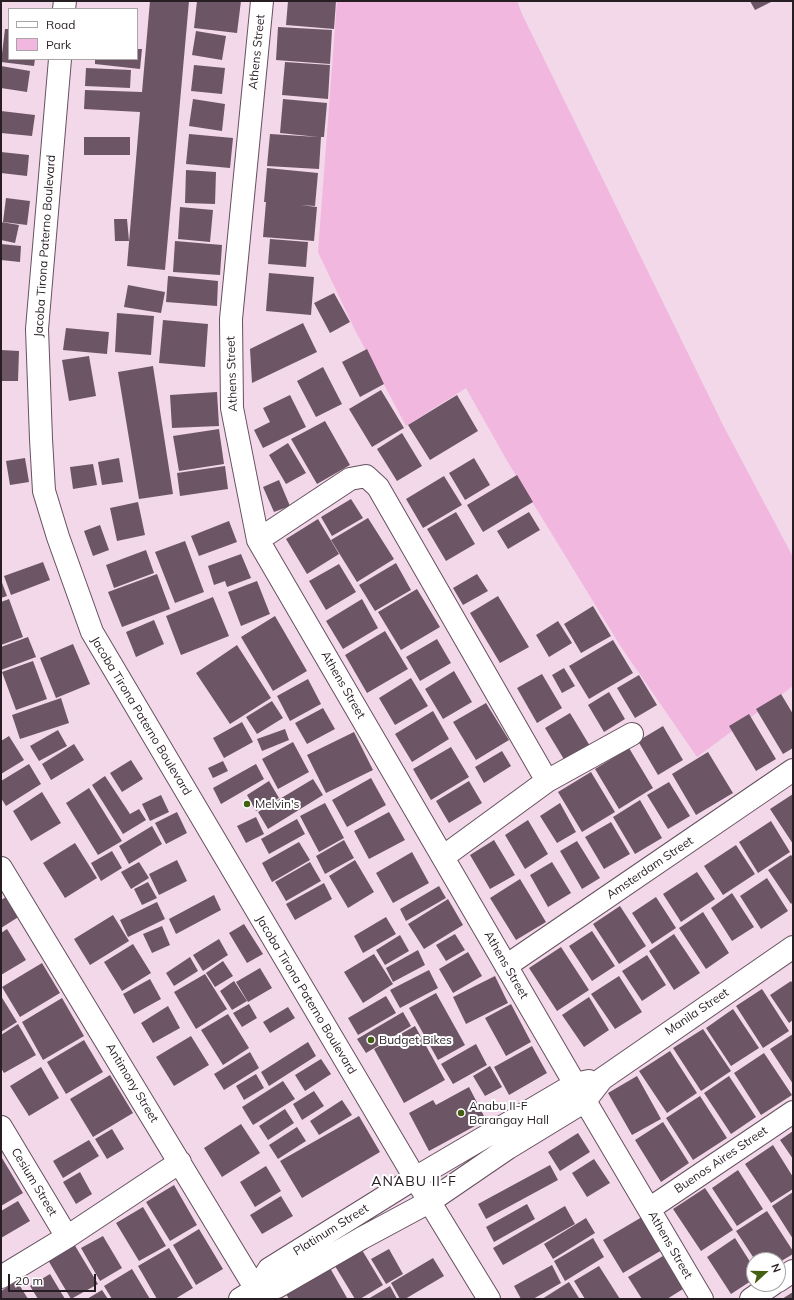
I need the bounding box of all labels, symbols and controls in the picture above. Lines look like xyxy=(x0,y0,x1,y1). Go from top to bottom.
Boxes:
legend xyxy=(8,8,138,60)
street label: Athens Street xyxy=(246,14,268,90)
text: Road xyxy=(46,17,75,32)
text: Park xyxy=(46,37,71,52)
street label: Jacoba Tirona Paterno Boulevard xyxy=(31,154,59,338)
street label: Athens Street xyxy=(223,336,241,412)
street label: Jacoba Tirona Paterno Boulevard xyxy=(88,634,194,798)
street label: Athens Street xyxy=(318,649,368,721)
place label: Melvin's xyxy=(255,797,300,811)
marker: Melvin's xyxy=(242,799,252,809)
street label: Amsterdam Street xyxy=(604,834,696,902)
street label: Jacoba Tirona Paterno Boulevard xyxy=(253,913,359,1077)
street label: Athens Street xyxy=(481,929,531,1001)
street label: Manila Street xyxy=(662,985,732,1039)
place label: Budget Bikes xyxy=(379,1033,452,1047)
marker: Budget Bikes xyxy=(366,1035,376,1045)
street label: Antimony Street xyxy=(103,1041,161,1125)
place label: Anabu II-F Barangay Hall xyxy=(469,1099,549,1127)
marker: Anabu II-F Barangay Hall xyxy=(456,1108,466,1118)
street label: Buenos Aires Street xyxy=(672,1123,770,1197)
street label: Cesium Street xyxy=(8,1145,60,1219)
district label: ANABU II-F xyxy=(371,1174,457,1190)
street label: Platinum Street xyxy=(291,1201,371,1259)
street label: Athens Street xyxy=(645,1209,695,1281)
north arrow xyxy=(746,1252,786,1292)
text: N xyxy=(768,1262,784,1274)
scale bar xyxy=(10,1266,98,1292)
text: 20 m xyxy=(15,1273,43,1288)

